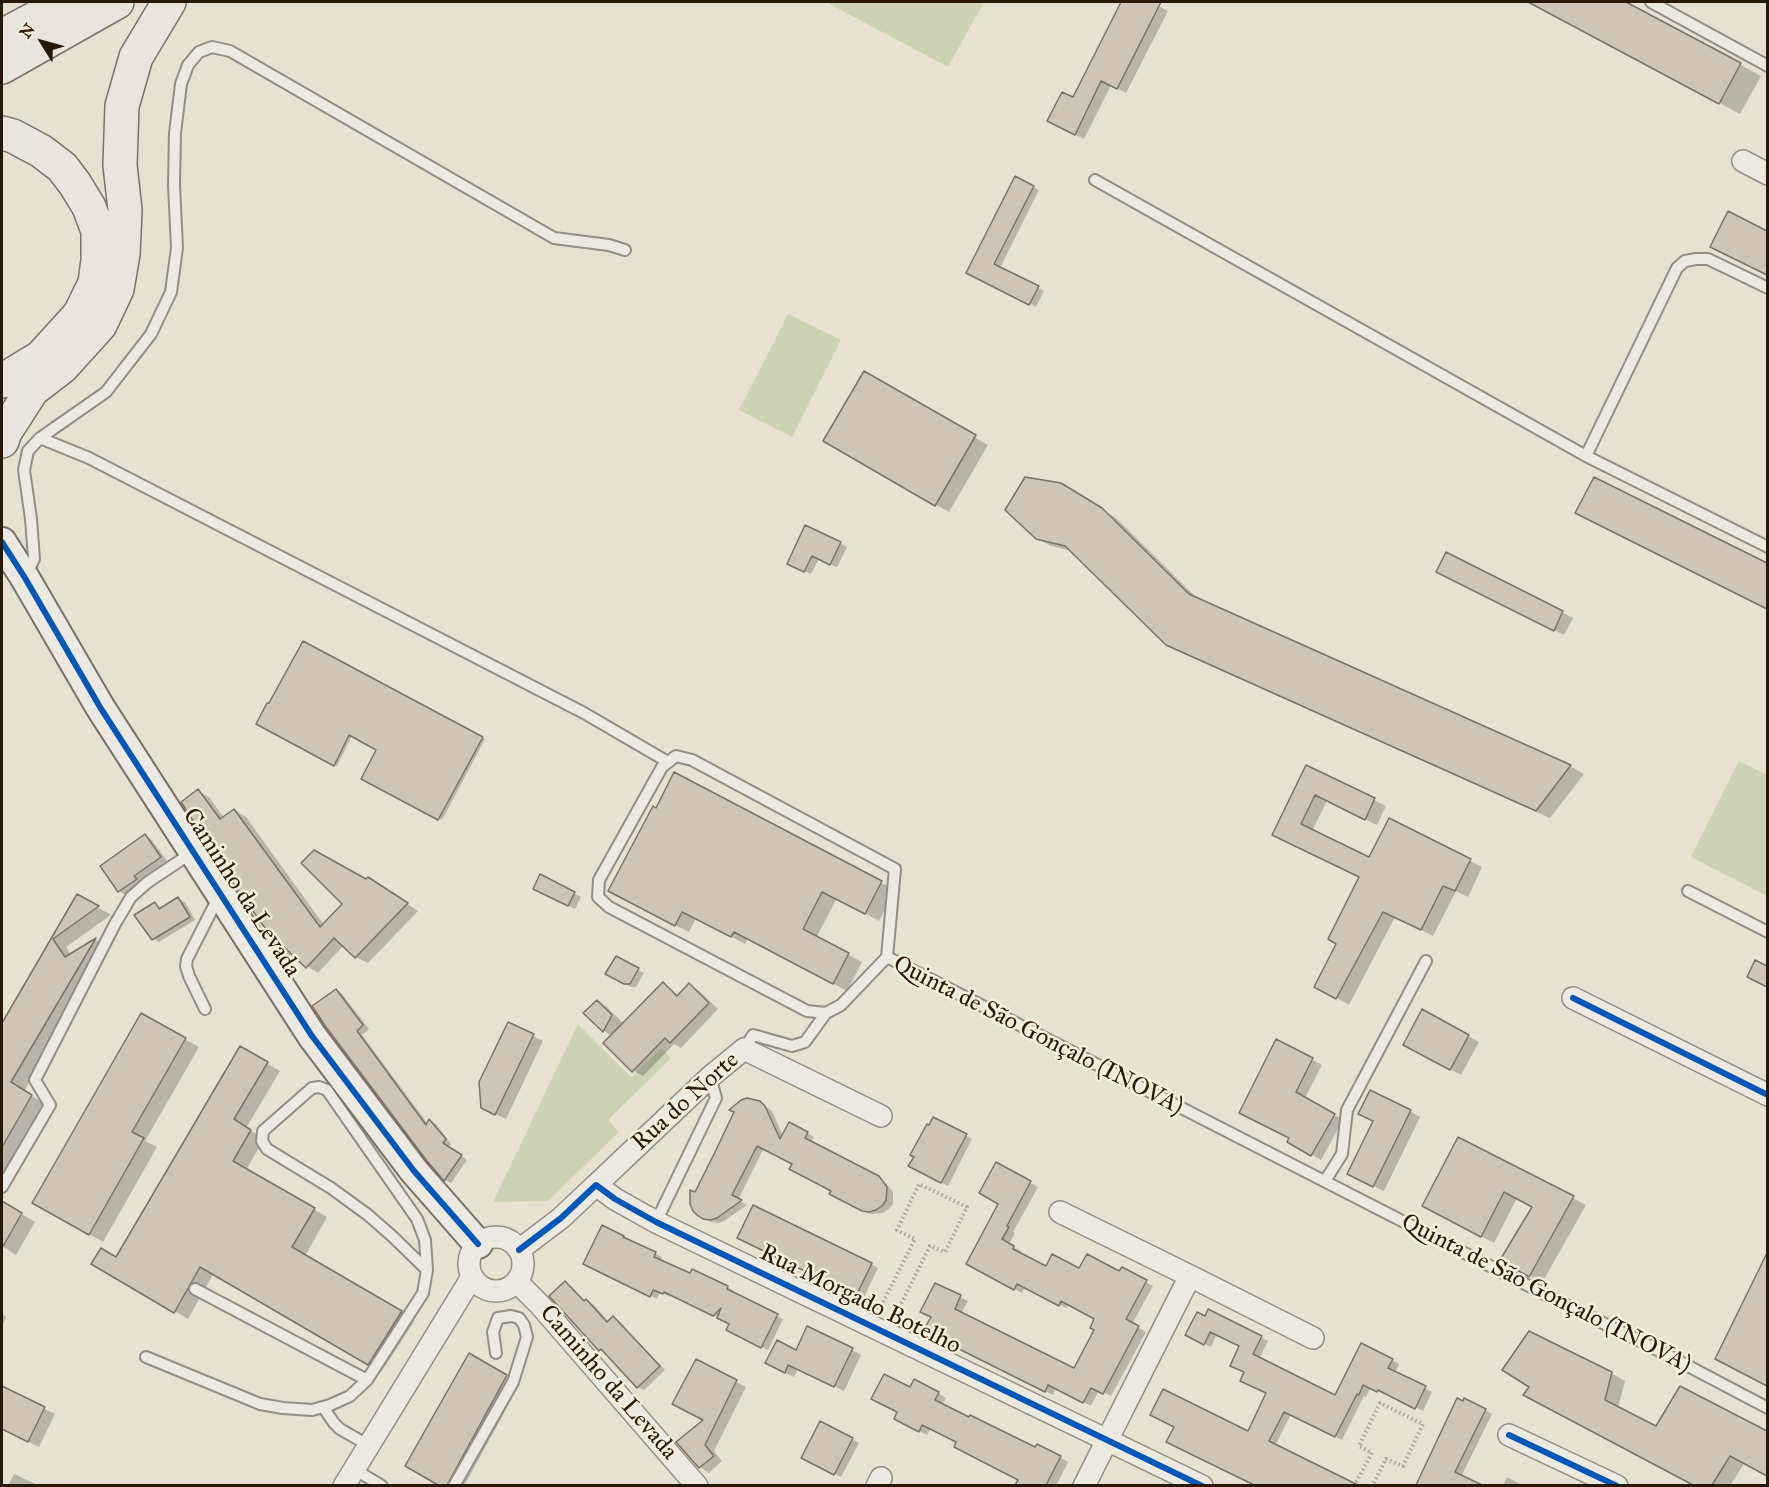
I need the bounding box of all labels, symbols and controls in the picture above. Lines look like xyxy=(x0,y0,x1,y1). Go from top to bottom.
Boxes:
north arrow xyxy=(12,12,72,72)
text: N xyxy=(16,20,39,42)
street label: Caminho da Levada xyxy=(176,803,306,983)
street label: Quinta de São Gonçalo (INOVA) xyxy=(888,950,1188,1122)
street label: Rua do Norte xyxy=(627,1047,745,1157)
street label: Quinta de São Gonçalo (INOVA) xyxy=(1396,1208,1696,1380)
street label: Rua Morgado Botelho xyxy=(755,1239,965,1361)
street label: Caminho da Levada xyxy=(533,1300,683,1466)

